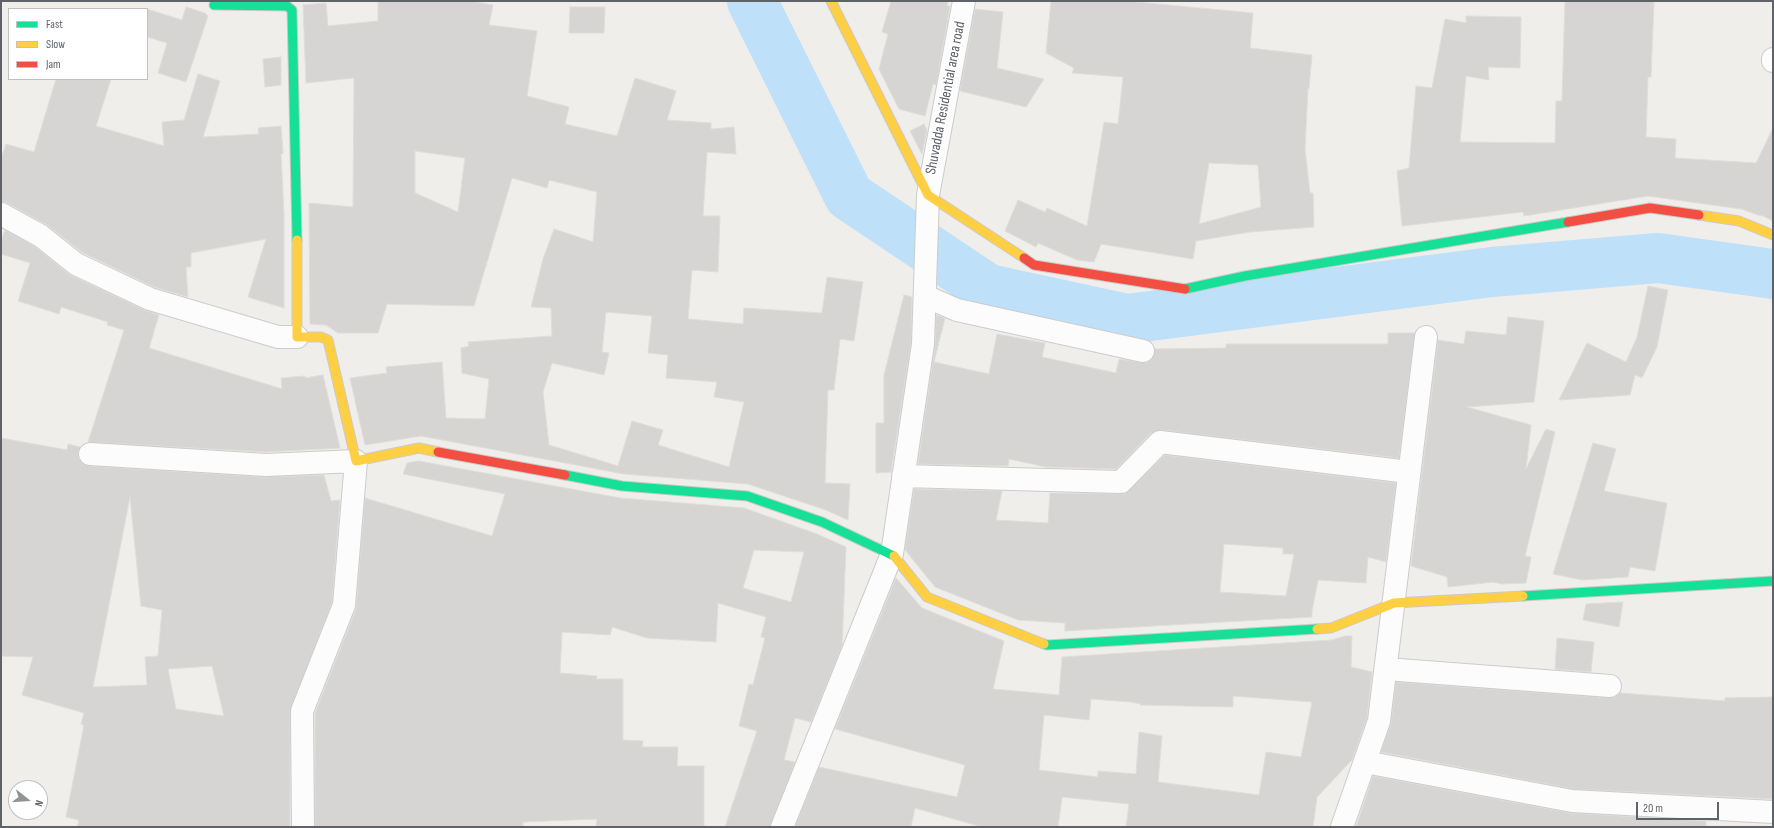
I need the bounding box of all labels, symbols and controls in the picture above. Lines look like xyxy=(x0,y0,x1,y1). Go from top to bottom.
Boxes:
legend xyxy=(8,8,148,80)
text: Fast xyxy=(46,17,63,32)
street label: Shuvadda Residential area road xyxy=(922,20,970,176)
text: Slow xyxy=(46,37,65,52)
text: Jam xyxy=(46,57,61,72)
north arrow xyxy=(8,780,48,820)
scale bar xyxy=(1638,794,1721,820)
text: N xyxy=(32,799,46,808)
text: 20 m xyxy=(1643,801,1663,816)

